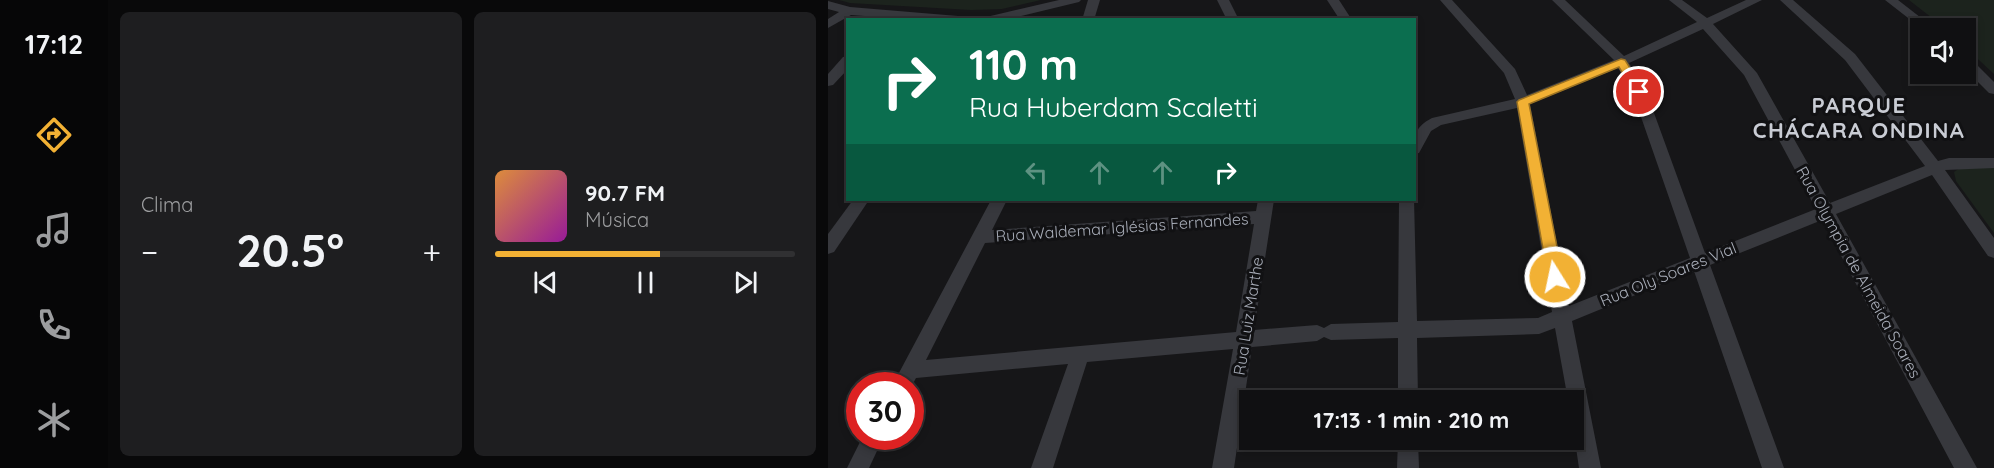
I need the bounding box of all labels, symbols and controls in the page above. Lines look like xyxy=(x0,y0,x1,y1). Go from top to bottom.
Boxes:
map controls xyxy=(1910,18,1976,84)
button: sound xyxy=(1910,18,1976,84)
text: 17:12 xyxy=(25,27,83,61)
text: 110 m xyxy=(969,38,1078,91)
icon: right xyxy=(870,42,948,120)
pin xyxy=(1613,66,1664,117)
icon: arrive xyxy=(1622,75,1655,108)
text: Rua Huberdam Scaletti xyxy=(969,90,1258,124)
district label: PARQUE CHÁCARA ONDINA xyxy=(1753,91,1965,144)
icon: directions xyxy=(33,114,75,156)
icon: left xyxy=(1020,156,1053,189)
icon: ahead xyxy=(1083,156,1116,189)
icon: ahead xyxy=(1146,156,1179,189)
icon: right xyxy=(1209,156,1242,189)
street label: Rua Olympia de Almeida Soares xyxy=(1792,163,1926,381)
text: 90.7 FM xyxy=(585,179,665,207)
text: Clima xyxy=(141,192,193,217)
text: Música xyxy=(585,207,649,232)
street label: Rua Waldemar Iglésias Fernandes xyxy=(995,208,1249,246)
icon: music xyxy=(33,209,75,251)
text: 20.5° xyxy=(236,222,344,278)
text: − xyxy=(141,231,158,272)
text: + xyxy=(422,231,441,272)
street label: Rua Oly Soares Vial xyxy=(1597,237,1739,311)
position arrow xyxy=(1523,245,1587,309)
street label: Rua Luiz Marthe xyxy=(1229,255,1267,377)
icon: previous xyxy=(529,266,562,299)
icon: pause xyxy=(629,266,662,299)
icon: next xyxy=(729,266,762,299)
icon: phone xyxy=(33,304,75,346)
speed limit sign: 30 xyxy=(846,372,924,450)
icon: climate xyxy=(33,399,75,441)
text: 17:13 · 1 min · 210 m xyxy=(1314,406,1509,434)

